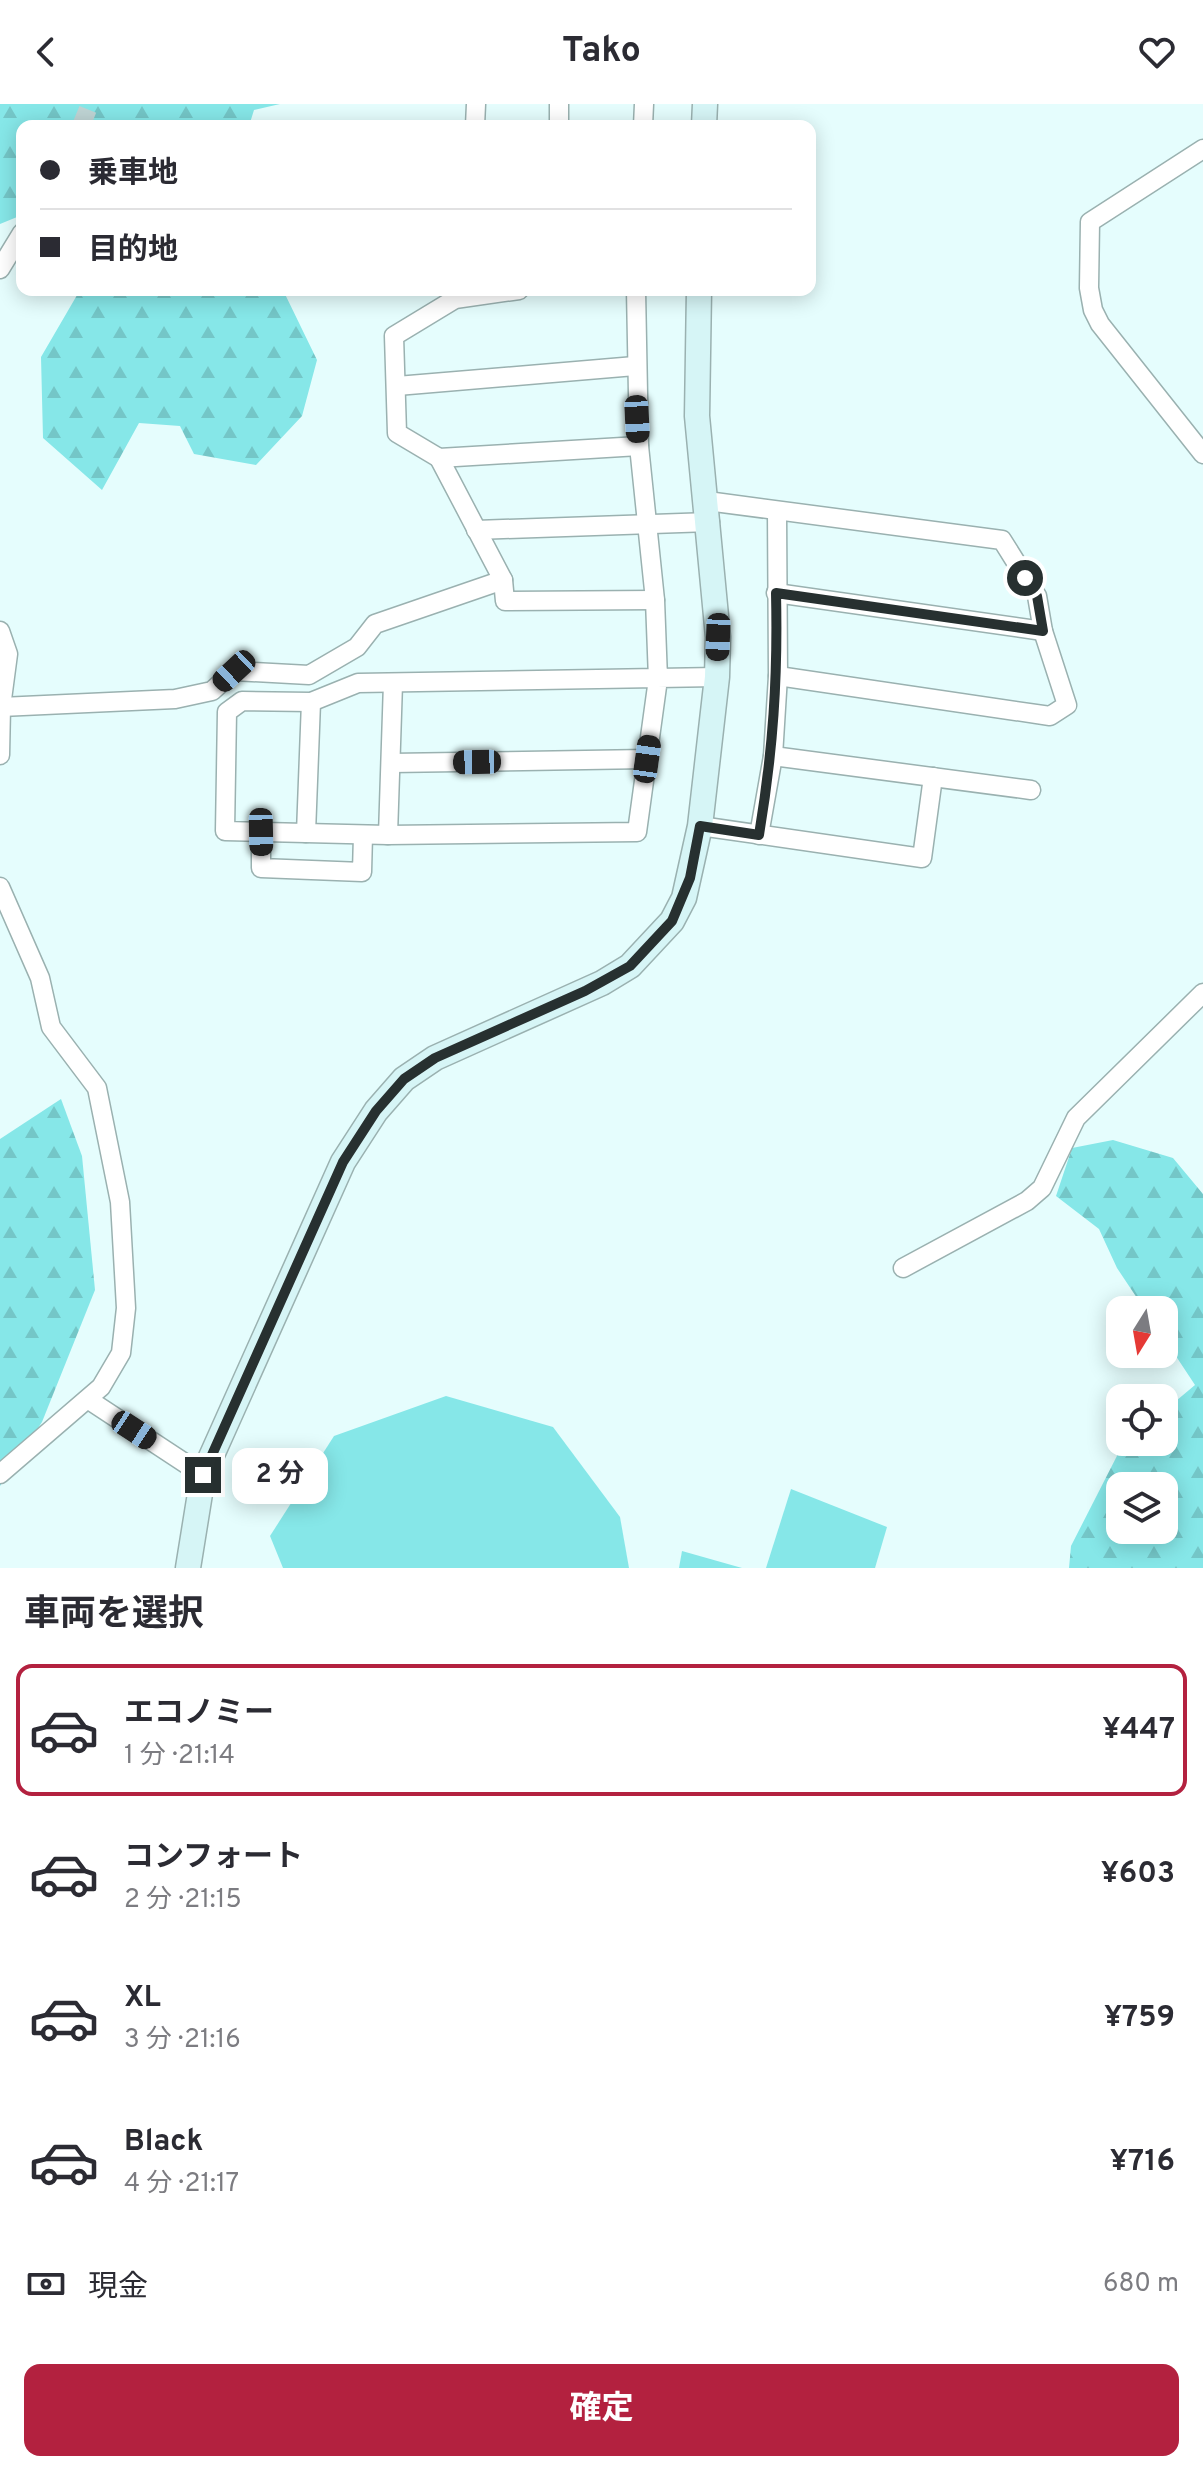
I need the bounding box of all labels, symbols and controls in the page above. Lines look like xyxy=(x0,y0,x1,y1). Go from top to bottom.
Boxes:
text: Tako xyxy=(562,29,641,75)
icon: back xyxy=(24,30,68,74)
icon: heart xyxy=(1135,30,1179,74)
text: 乗車地 xyxy=(88,156,178,193)
text: 目的地 xyxy=(88,233,178,270)
car xyxy=(624,394,650,444)
route start xyxy=(1007,560,1043,596)
car xyxy=(705,613,731,661)
car xyxy=(208,646,260,696)
car xyxy=(632,734,662,784)
car xyxy=(453,750,501,774)
car xyxy=(249,808,273,856)
north arrow xyxy=(1106,1296,1178,1368)
map controls xyxy=(1106,1296,1178,1544)
button: locate xyxy=(1106,1384,1178,1456)
car xyxy=(107,1407,161,1453)
callout: 2 分 xyxy=(231,1447,327,1503)
route end xyxy=(185,1457,221,1493)
text: 2 分 xyxy=(256,1459,304,1492)
button: layers xyxy=(1106,1472,1178,1544)
text: 車両を選択 xyxy=(24,1593,204,1639)
icon: car xyxy=(28,1694,100,1766)
text: エコノミー xyxy=(124,1696,274,1733)
text: ¥447 xyxy=(1102,1712,1175,1749)
text: 1 分 · 21:14 xyxy=(124,1740,235,1773)
icon: car xyxy=(28,1838,100,1910)
text: コンフォート xyxy=(124,1840,303,1877)
text: ¥603 xyxy=(1101,1856,1175,1893)
text: 2 分 · 21:15 xyxy=(124,1884,242,1917)
text: XL xyxy=(124,1980,161,2017)
icon: car xyxy=(28,1982,100,2054)
text: ¥759 xyxy=(1104,2000,1175,2037)
text: 3 分 · 21:16 xyxy=(124,2024,241,2057)
text: Black xyxy=(124,2124,203,2161)
icon: car xyxy=(28,2126,100,2198)
text: ¥716 xyxy=(1110,2144,1175,2181)
text: 4 分 · 21:17 xyxy=(124,2168,239,2201)
icon: cash xyxy=(24,2262,68,2306)
text: 680 m xyxy=(1103,2268,1179,2301)
text: 現金 xyxy=(88,2270,148,2307)
button: 確定 xyxy=(24,2364,1179,2456)

